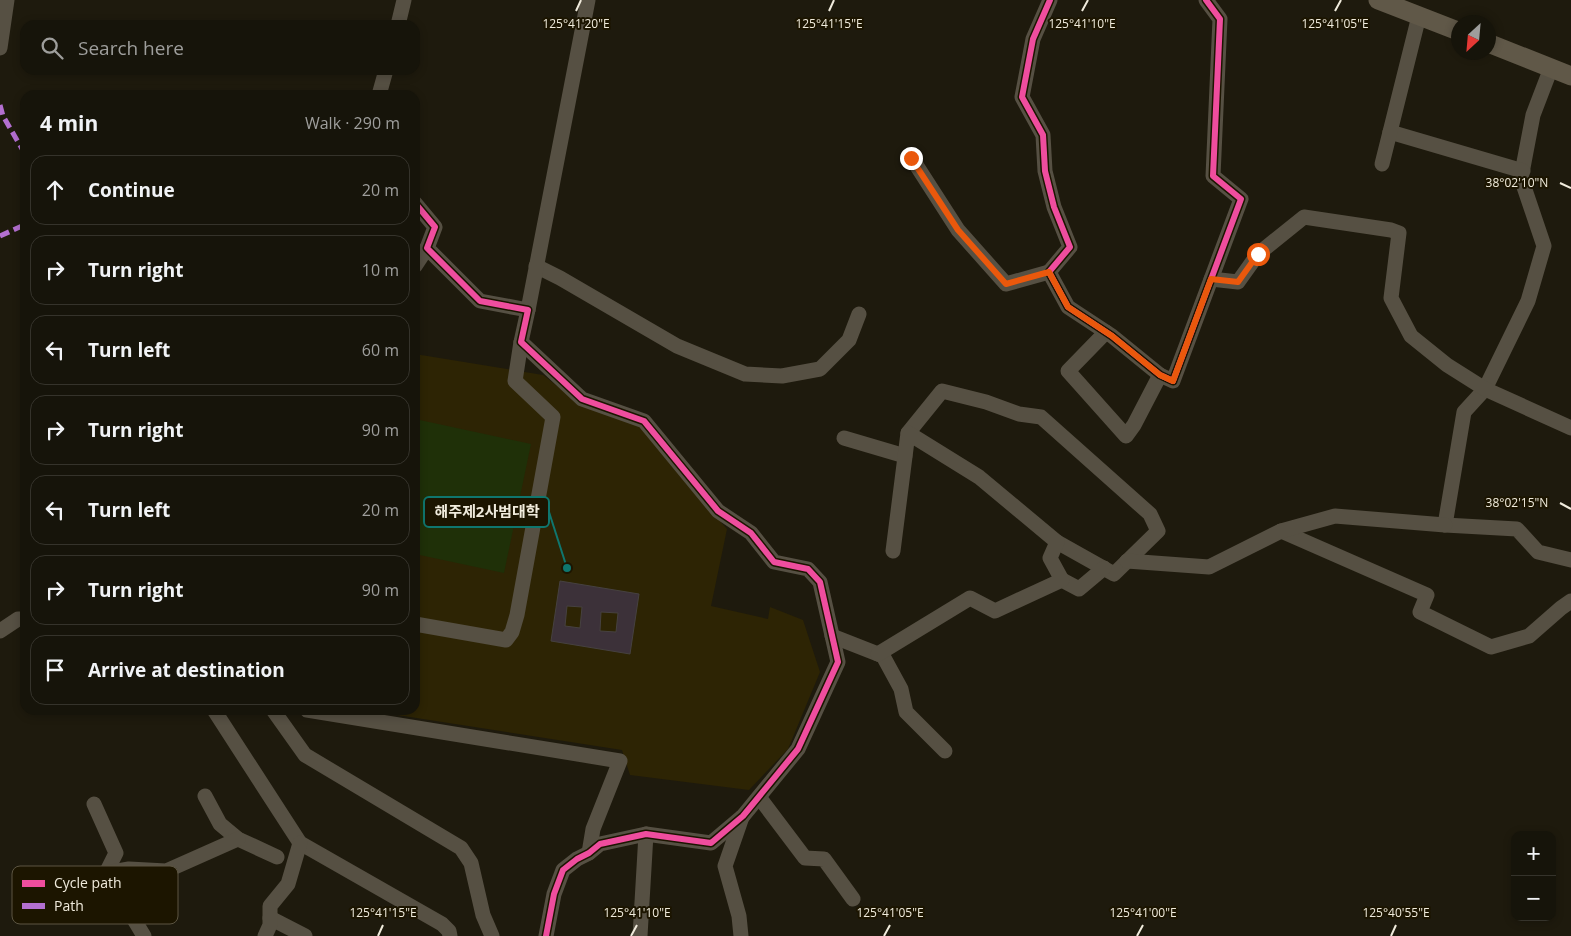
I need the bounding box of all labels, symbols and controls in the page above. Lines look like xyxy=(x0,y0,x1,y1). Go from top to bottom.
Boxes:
text: 125°41'20"E xyxy=(542,15,610,32)
text: 125°41'15"E xyxy=(795,15,863,32)
text: 125°41'10"E xyxy=(1048,15,1116,32)
text: 125°41'05"E xyxy=(1301,15,1369,32)
north arrow xyxy=(1451,15,1496,60)
search box xyxy=(20,20,420,75)
icon: search xyxy=(38,34,66,62)
text: Search here xyxy=(78,35,184,61)
text: 4 min xyxy=(40,109,98,137)
text: Walk · 290 m xyxy=(305,112,400,134)
route end xyxy=(900,147,923,170)
text: 38°02'10"N xyxy=(1486,174,1548,191)
icon: ahead xyxy=(41,176,69,204)
text: Continue xyxy=(88,177,175,203)
text: 20 m xyxy=(362,179,399,201)
route start xyxy=(1247,243,1270,266)
icon: right xyxy=(41,256,69,284)
text: Turn right xyxy=(88,257,183,283)
text: 10 m xyxy=(362,259,399,281)
icon: left xyxy=(41,336,69,364)
text: Turn left xyxy=(88,337,170,363)
text: 60 m xyxy=(362,339,399,361)
icon: right xyxy=(41,416,69,444)
text: Turn right xyxy=(88,417,183,443)
text: 90 m xyxy=(362,419,399,441)
text: 38°02'15"N xyxy=(1486,494,1548,511)
icon: left xyxy=(41,496,69,524)
text: Turn left xyxy=(88,497,170,523)
callout: 해주제2사범대학 xyxy=(424,497,549,527)
text: 20 m xyxy=(362,499,399,521)
text: 해주제2사범대학 xyxy=(434,501,540,521)
icon: right xyxy=(41,576,69,604)
text: Turn right xyxy=(88,577,183,603)
text: 90 m xyxy=(362,579,399,601)
icon: arrive xyxy=(41,656,69,684)
text: Arrive at destination xyxy=(88,657,285,683)
map controls xyxy=(1511,831,1556,921)
button: + xyxy=(1511,831,1556,876)
legend xyxy=(12,866,178,924)
text: Cycle path xyxy=(54,873,122,892)
button: − xyxy=(1511,876,1556,921)
text: Path xyxy=(54,896,84,915)
text: 125°41'15"E xyxy=(349,904,417,921)
text: 125°41'10"E xyxy=(603,904,671,921)
text: 125°41'05"E xyxy=(856,904,924,921)
text: 125°41'00"E xyxy=(1109,904,1177,921)
text: 125°40'55"E xyxy=(1362,904,1430,921)

